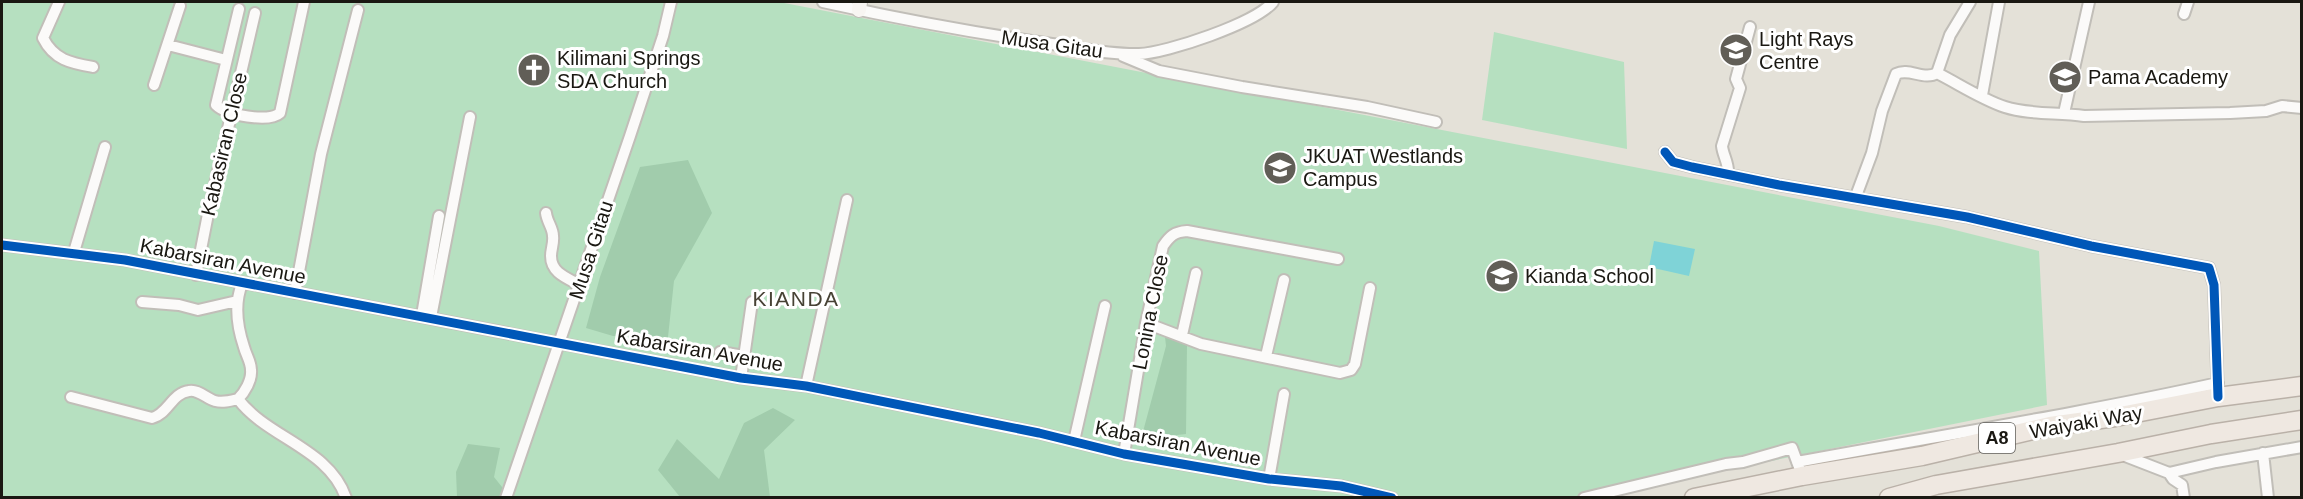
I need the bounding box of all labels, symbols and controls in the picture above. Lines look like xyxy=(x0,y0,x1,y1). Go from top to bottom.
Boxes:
street label: Musa Gitau xyxy=(1000,26,1104,62)
place label: Light Rays Centre xyxy=(1759,28,1854,73)
school or university icon: Light Rays Centre xyxy=(1718,32,1754,68)
place label: Kilimani Springs SDA Church xyxy=(557,47,700,92)
church icon: Kilimani Springs SDA Church xyxy=(516,52,552,88)
school or university icon: Pama Academy xyxy=(2047,59,2083,95)
place label: Pama Academy xyxy=(2088,66,2228,88)
street label: Kabasiran Close xyxy=(197,70,251,218)
place label: JKUAT Westlands Campus xyxy=(1303,145,1463,190)
school or university icon: JKUAT Westlands Campus xyxy=(1262,150,1298,186)
street label: Musa Gitau xyxy=(565,198,617,302)
street label: Kabarsiran Avenue xyxy=(138,234,308,288)
street label: Lonina Close xyxy=(1128,253,1172,371)
school or university icon: Kianda School xyxy=(1484,258,1520,294)
place label: Kianda School xyxy=(1525,265,1654,287)
district label: KIANDA xyxy=(752,287,840,310)
street label: Kabarsiran Avenue xyxy=(615,325,785,375)
street label: Waiyaki Way xyxy=(2028,401,2144,443)
street label: Kabarsiran Avenue xyxy=(1093,416,1263,470)
road number: A8 xyxy=(1979,423,2015,453)

